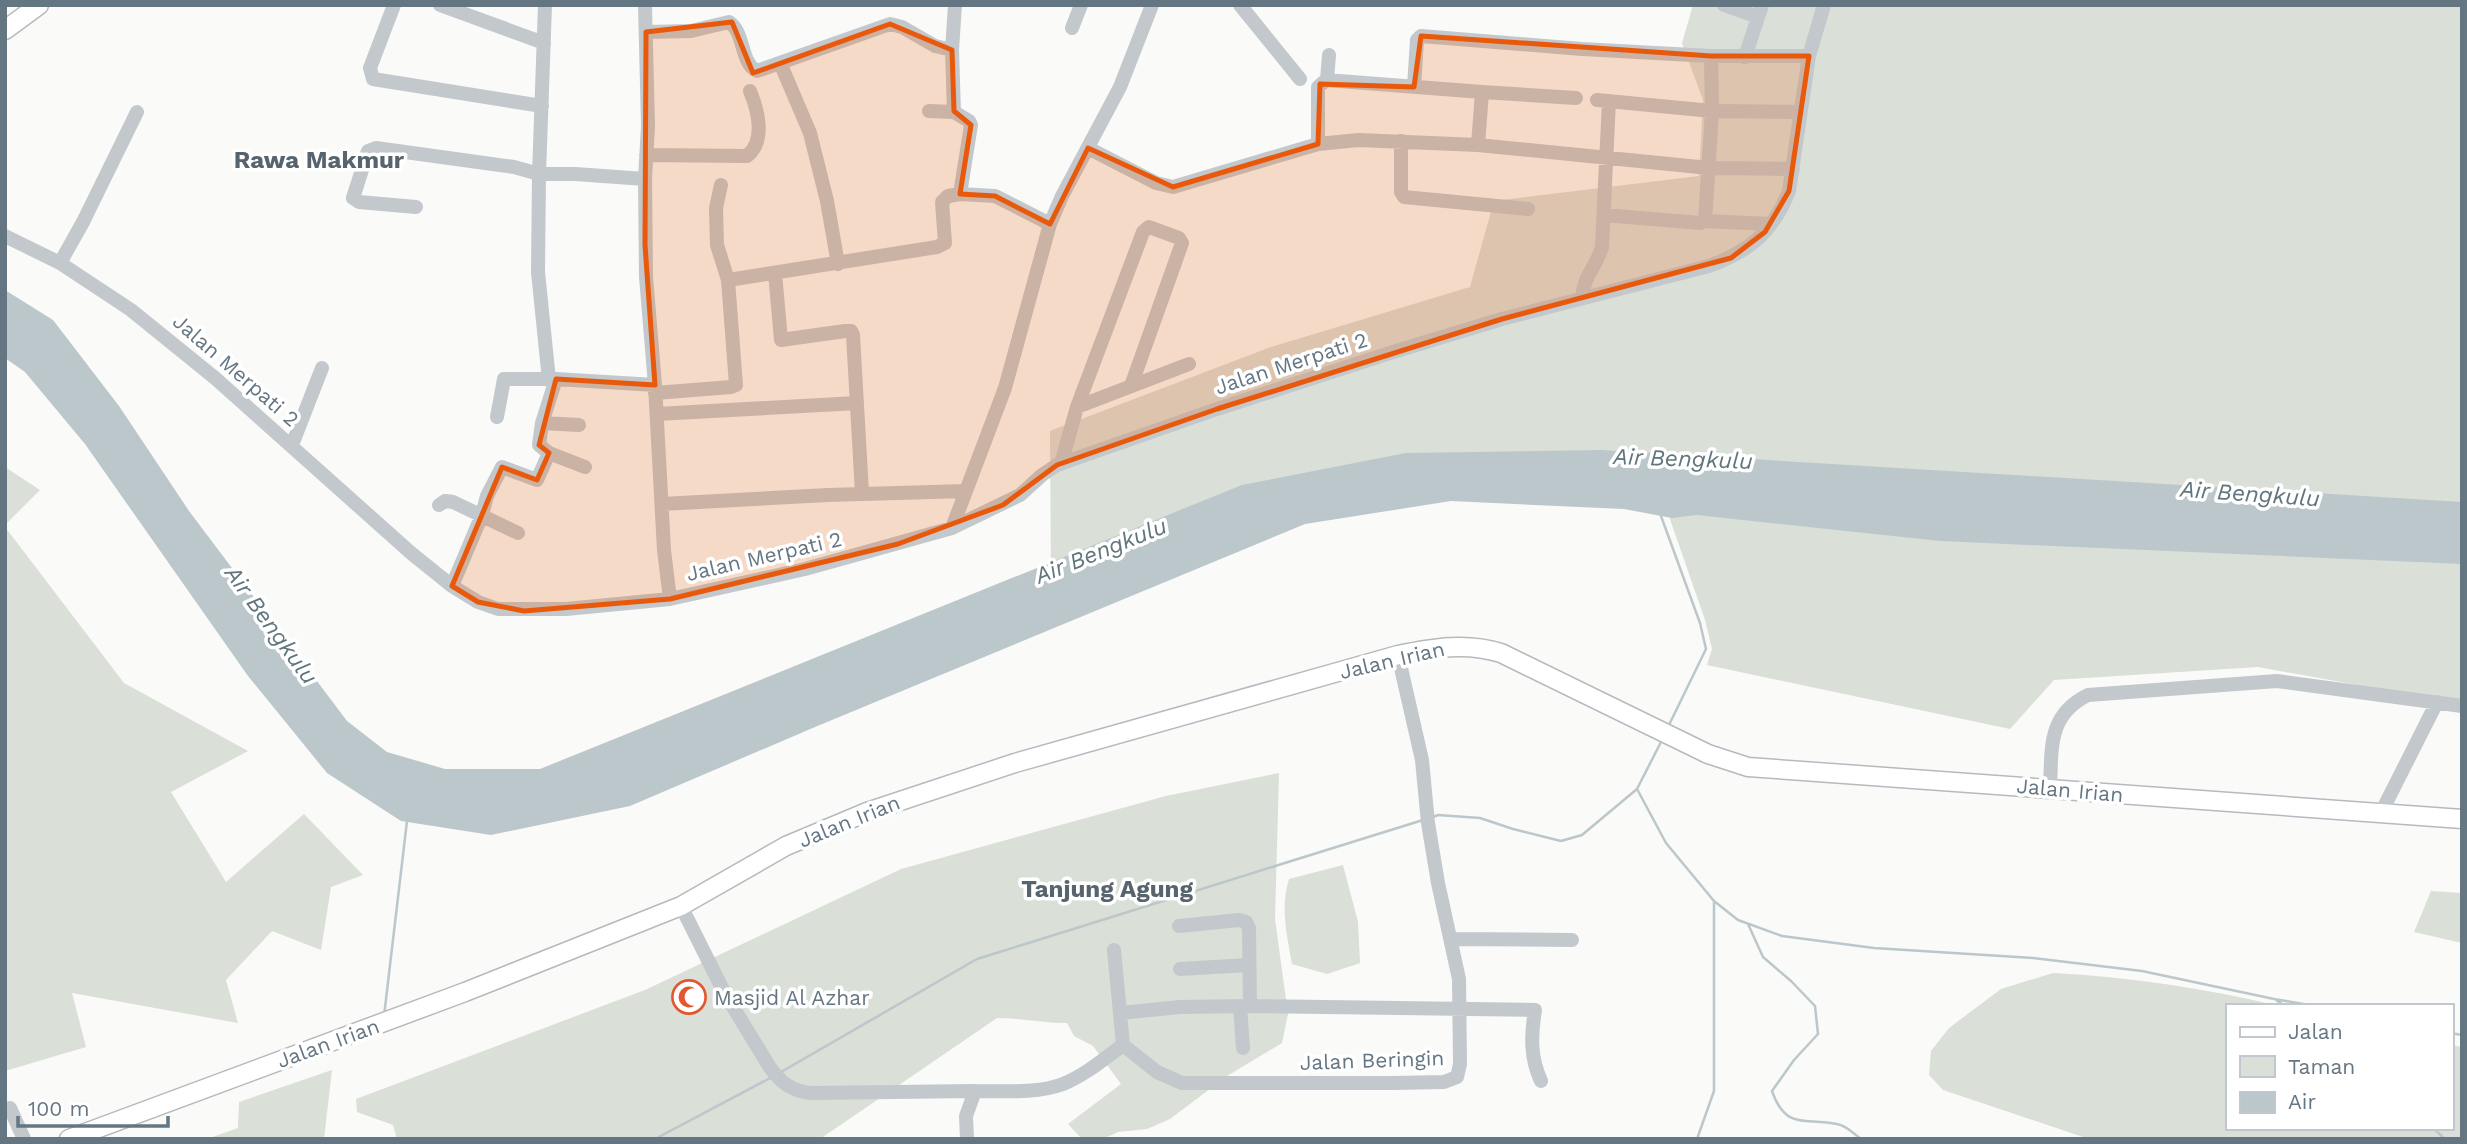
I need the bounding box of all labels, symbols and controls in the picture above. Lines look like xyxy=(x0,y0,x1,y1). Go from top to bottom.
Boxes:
district label: Rawa Makmur xyxy=(234,146,405,174)
street label: Jalan Merpati 2 xyxy=(168,308,304,432)
street label: Jalan Merpati 2 xyxy=(1212,327,1370,399)
water label: Air Bengkulu xyxy=(1612,443,1753,475)
water label: Air Bengkulu xyxy=(2178,476,2321,512)
water label: Air Bengkulu xyxy=(1030,512,1171,590)
street label: Jalan Merpati 2 xyxy=(684,526,844,586)
water label: Air Bengkulu xyxy=(218,560,323,690)
street label: Jalan Irian xyxy=(1337,636,1447,684)
street label: Jalan Irian xyxy=(2016,773,2124,807)
street label: Jalan Irian xyxy=(795,789,903,853)
district label: Tanjung Agung xyxy=(1021,875,1193,903)
mosque icon: Masjid Al Azhar xyxy=(670,978,708,1016)
place label: Masjid Al Azhar xyxy=(714,985,870,1010)
legend xyxy=(2226,1004,2453,1130)
street label: Jalan Irian xyxy=(273,1013,383,1073)
text: Jalan xyxy=(2288,1019,2343,1044)
street label: Jalan Beringin xyxy=(1299,1045,1445,1075)
text: Taman xyxy=(2288,1054,2355,1079)
scale bar xyxy=(18,1084,168,1128)
text: Air xyxy=(2288,1089,2316,1114)
text: 100 m xyxy=(28,1096,90,1121)

